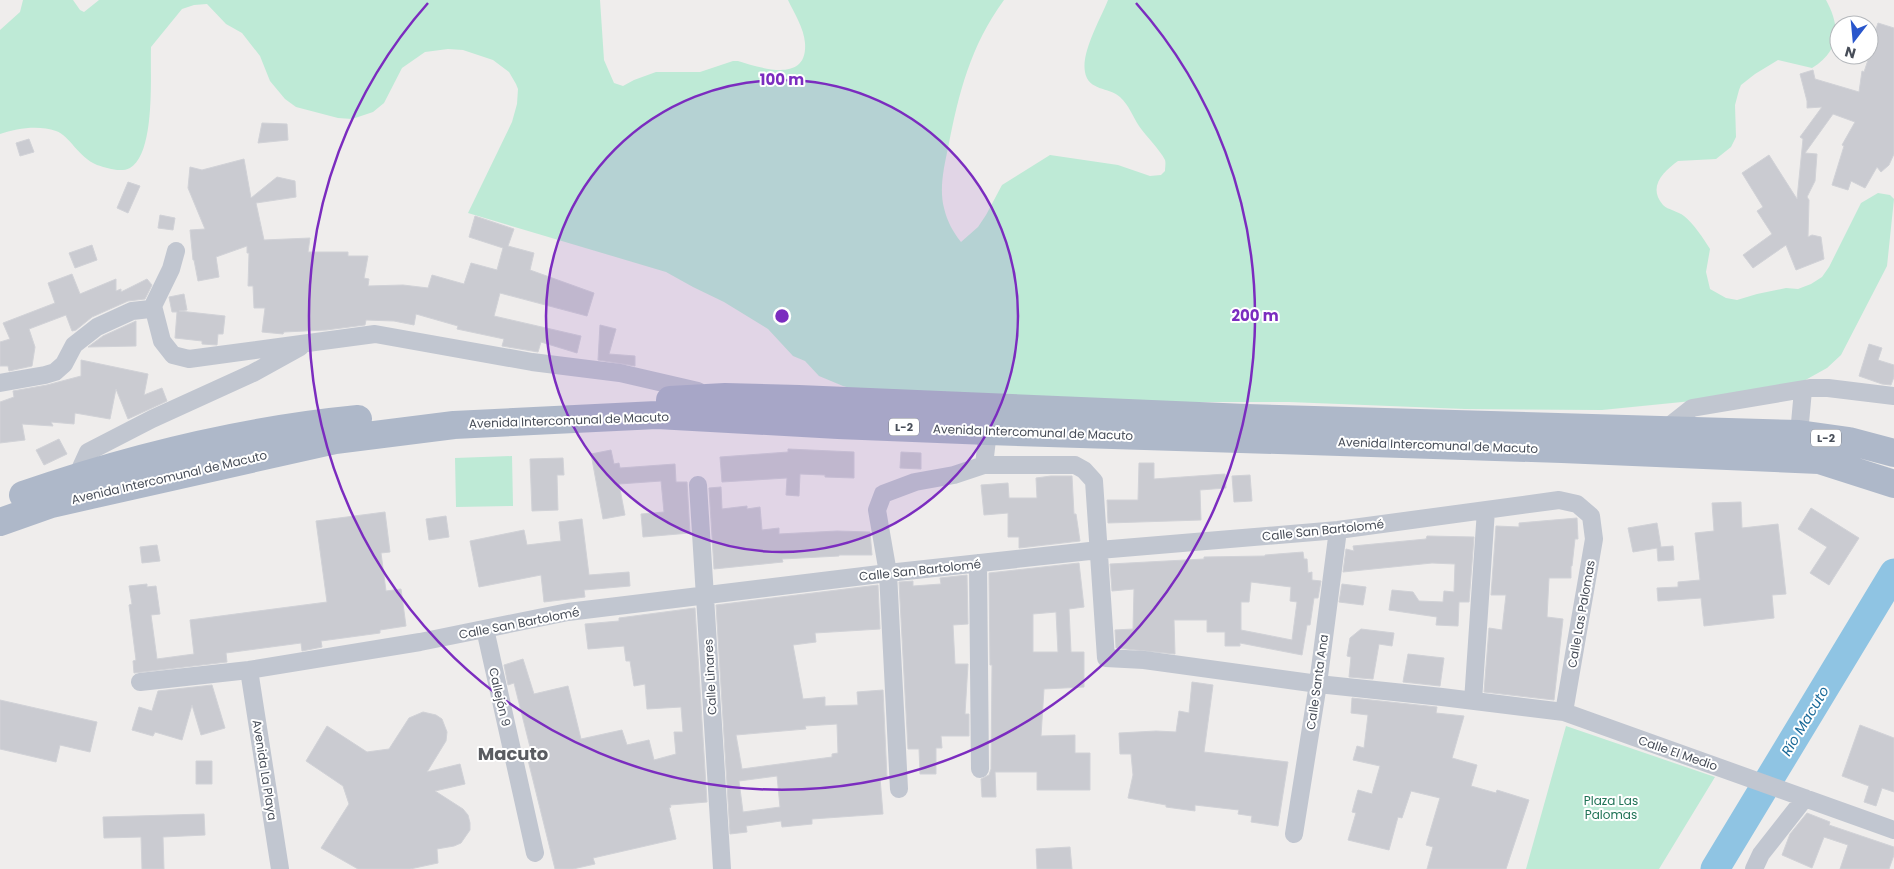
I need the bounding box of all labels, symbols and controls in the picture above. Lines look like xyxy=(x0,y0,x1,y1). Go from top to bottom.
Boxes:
north arrow xyxy=(1829,15,1879,65)
text: N xyxy=(1843,41,1858,64)
text: 100 m xyxy=(760,69,804,90)
text: 200 m xyxy=(1231,305,1279,326)
centre of rings xyxy=(773,307,791,325)
street label: Avenida Intercomunal de Macuto xyxy=(469,408,670,432)
road number: L-2 xyxy=(889,418,919,436)
street label: Avenida Intercomunal de Macuto xyxy=(933,420,1134,444)
road number: L-2 xyxy=(1811,429,1841,446)
street label: Avenida Intercomunal de Macuto xyxy=(1338,433,1539,457)
street label: Avenida Intercomunal de Macuto xyxy=(69,446,269,508)
street label: Calle San Bartolomé xyxy=(1261,515,1385,545)
street label: Calle San Bartolomé xyxy=(858,555,982,585)
street label: Calle Las Palomas xyxy=(1563,559,1599,669)
street label: Calle San Bartolomé xyxy=(457,603,581,643)
street label: Calle Santa Ana xyxy=(1302,633,1332,731)
street label: Calle Linares xyxy=(700,639,720,715)
street label: Callejón 9 xyxy=(485,666,515,728)
water label: Río Macuto xyxy=(1776,682,1834,760)
street label: Avenida La Playa xyxy=(249,718,281,822)
street label: Calle El Medio xyxy=(1636,731,1720,775)
district label: Macuto xyxy=(478,741,548,766)
park label: Plaza Las Palomas xyxy=(1584,792,1638,823)

